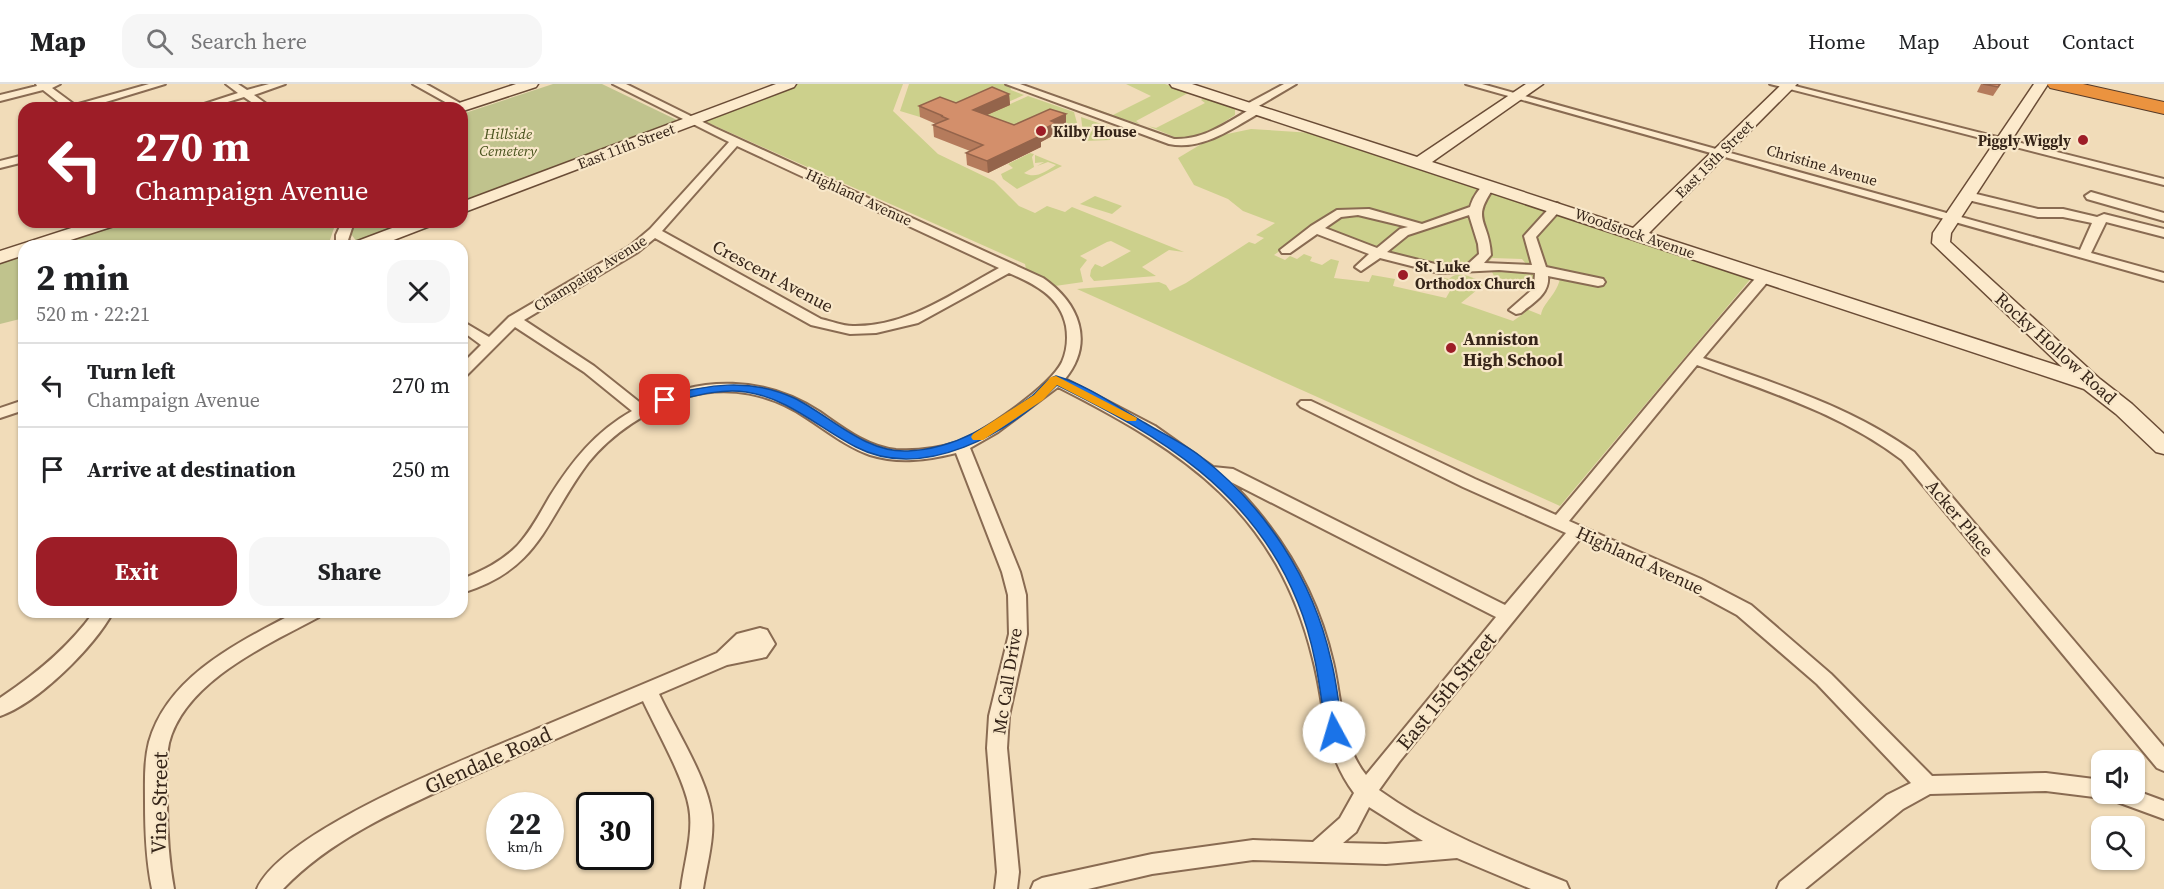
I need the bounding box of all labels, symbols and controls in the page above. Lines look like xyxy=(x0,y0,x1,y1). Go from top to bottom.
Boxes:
search box xyxy=(122,14,542,68)
text: Map xyxy=(30,22,86,60)
icon: search xyxy=(143,25,176,58)
text: Search here xyxy=(191,26,307,56)
text: Home xyxy=(1808,27,1866,56)
text: Map xyxy=(1899,27,1940,56)
text: About xyxy=(1973,27,2029,56)
text: Contact xyxy=(2062,27,2134,56)
street label: East 15th Street xyxy=(1670,115,1758,203)
text: 270 m xyxy=(135,117,250,175)
street label: East 11th Street xyxy=(574,118,678,174)
place label: Kilby House xyxy=(1053,121,1137,142)
park label: Hillside Cemetery xyxy=(479,123,538,161)
marker: Kilby House xyxy=(1034,124,1048,138)
icon: left xyxy=(36,126,114,204)
place label: Piggly Wiggly xyxy=(1978,130,2071,151)
marker: Piggly Wiggly xyxy=(2076,133,2090,147)
street label: Christine Avenue xyxy=(1764,139,1880,191)
street label: Highland Avenue xyxy=(802,163,916,231)
text: Champaign Avenue xyxy=(135,172,369,209)
street label: Woodstock Avenue xyxy=(1572,203,1698,264)
street label: Champaign Avenue xyxy=(529,230,651,316)
street label: Crescent Avenue xyxy=(708,234,838,318)
text: 2 min xyxy=(36,253,129,302)
place label: St. Luke Orthodox Church xyxy=(1415,256,1535,294)
button: close xyxy=(387,260,450,323)
marker: St. Luke Orthodox Church xyxy=(1396,268,1410,282)
street label: Rocky Hollow Road xyxy=(1990,286,2122,410)
text: 520 m · 22:21 xyxy=(36,300,150,328)
place label: Anniston High School xyxy=(1463,326,1563,372)
marker: Anniston High School xyxy=(1444,341,1458,355)
text: Turn left xyxy=(87,356,175,386)
icon: left xyxy=(36,369,69,402)
text: 270 m xyxy=(392,370,450,400)
pin xyxy=(639,374,690,425)
icon: arrive xyxy=(648,383,681,416)
text: Champaign Avenue xyxy=(87,386,260,414)
icon: arrive xyxy=(36,453,69,486)
text: Arrive at destination xyxy=(87,454,296,484)
text: 250 m xyxy=(392,454,450,484)
street label: Acker Place xyxy=(1920,474,2000,562)
street label: Highland Avenue xyxy=(1572,519,1708,601)
button: Exit xyxy=(36,537,237,606)
button: Share xyxy=(249,537,450,606)
street label: Mc Call Drive xyxy=(986,626,1028,736)
street label: East 15th Street xyxy=(1389,626,1503,756)
position arrow xyxy=(1302,700,1366,764)
street label: Glendale Road xyxy=(420,719,556,801)
map controls xyxy=(2091,750,2145,870)
button: sound xyxy=(2091,750,2145,804)
street label: Vine Street xyxy=(144,751,174,854)
speed limit sign: 30 xyxy=(576,792,654,870)
text: 22 xyxy=(509,803,541,844)
button: search xyxy=(2091,816,2145,870)
text: km/h xyxy=(507,836,543,857)

